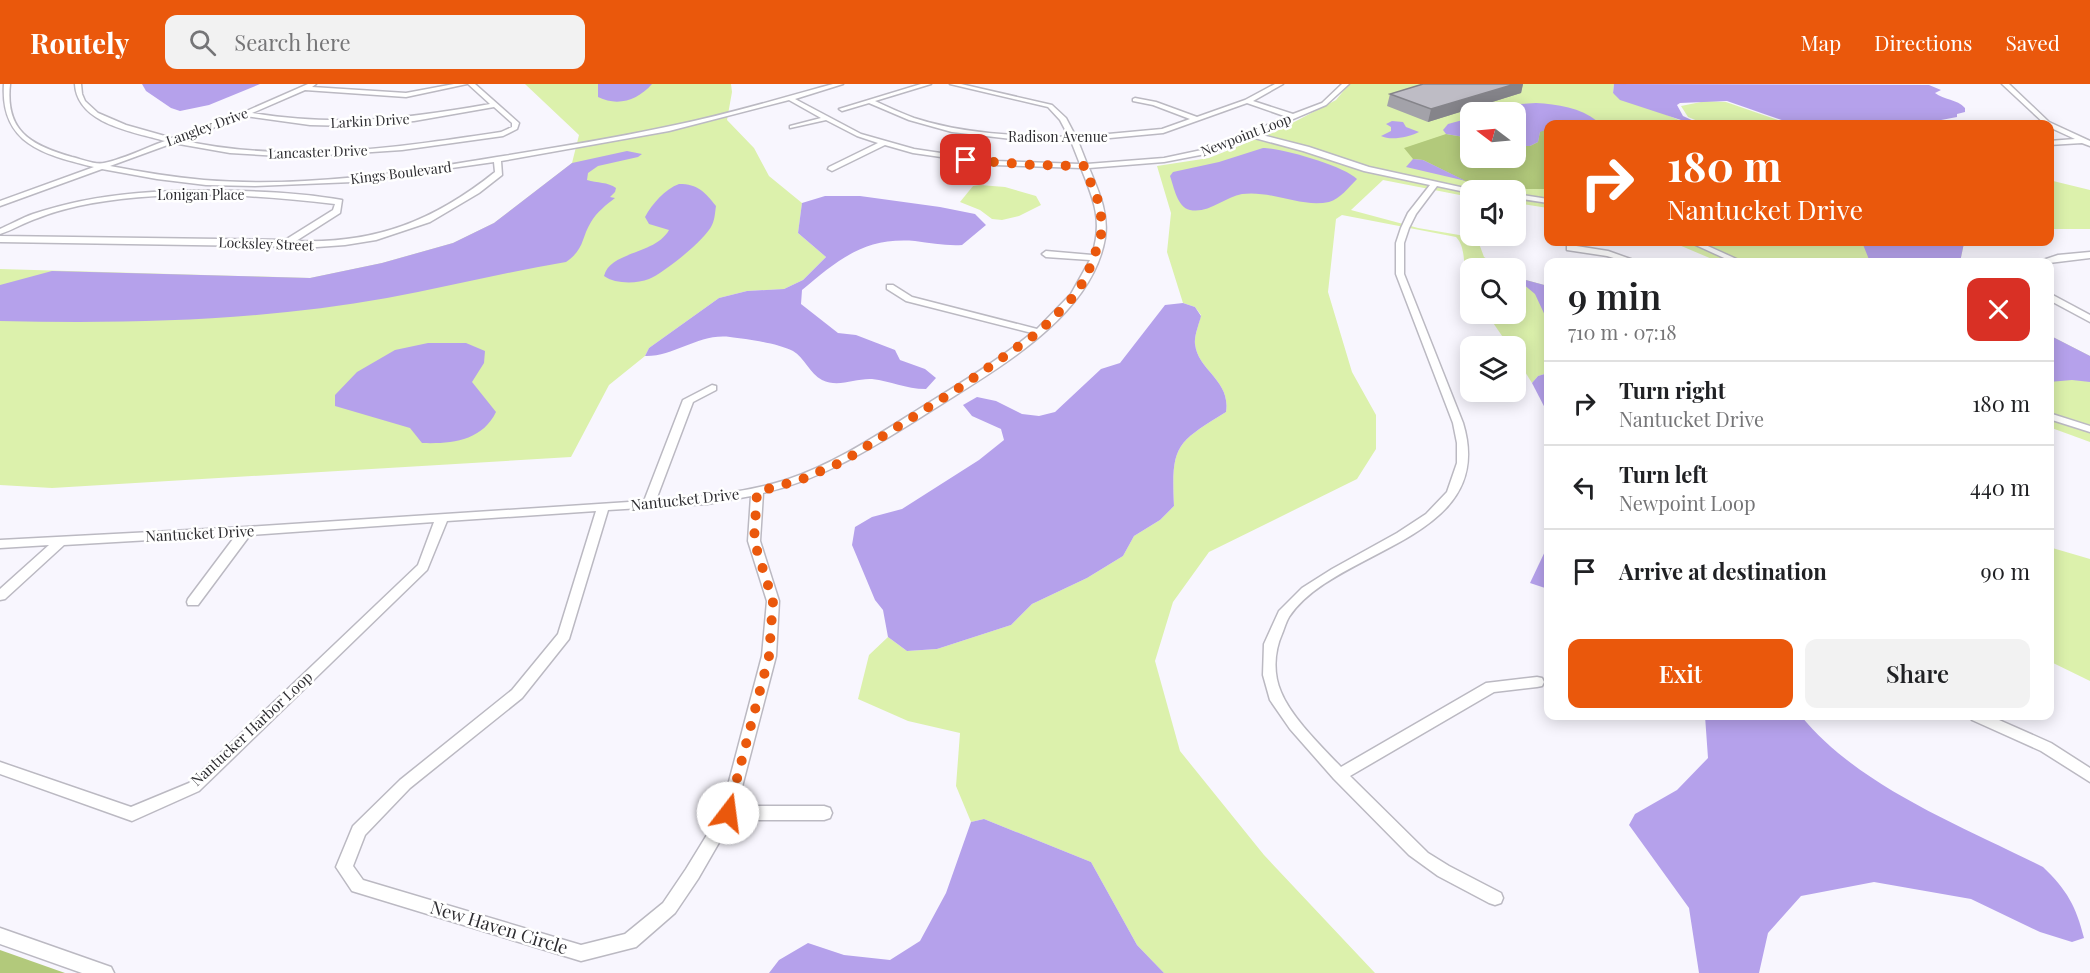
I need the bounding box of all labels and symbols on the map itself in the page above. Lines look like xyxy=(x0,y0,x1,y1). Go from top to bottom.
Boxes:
north arrow xyxy=(1460,102,1526,168)
street label: Langley Drive xyxy=(163,103,251,150)
street label: Larkin Drive xyxy=(330,109,410,132)
street label: Newpoint Loop xyxy=(1198,109,1294,161)
street label: Radison Avenue xyxy=(1008,127,1108,146)
pin xyxy=(940,134,991,185)
street label: Lancaster Drive xyxy=(268,140,368,163)
street label: Kings Boulevard xyxy=(349,157,453,188)
street label: Lonigan Place xyxy=(157,185,245,204)
street label: Locksley Street xyxy=(218,232,315,255)
street label: Nantucket Drive xyxy=(630,483,740,515)
street label: Nantucket Drive xyxy=(145,520,255,546)
street label: Nantucker Harbor Loop xyxy=(186,666,317,790)
position arrow xyxy=(696,781,760,845)
street label: New Haven Circle xyxy=(427,895,571,959)

